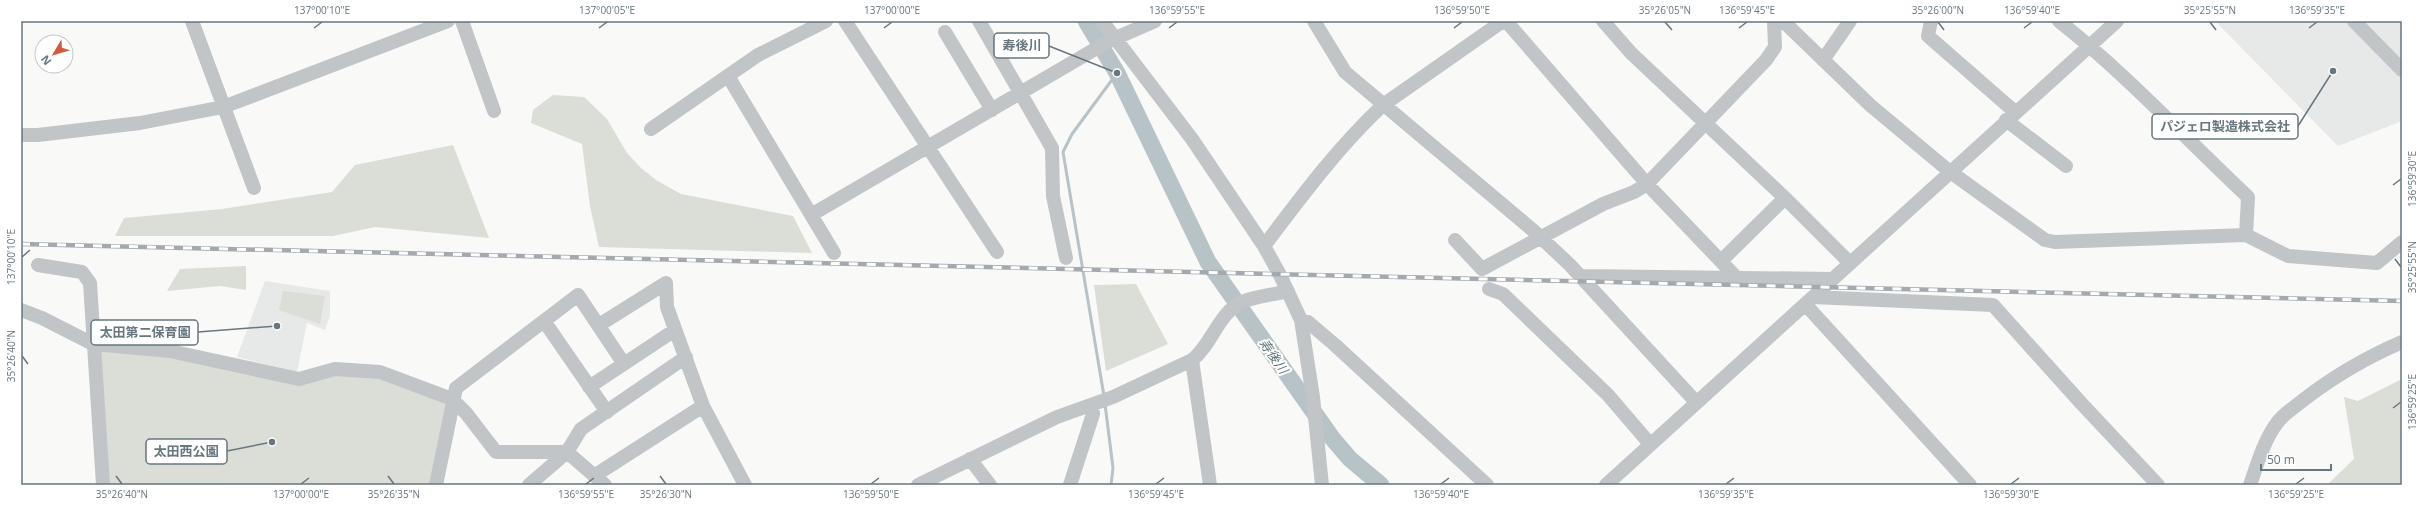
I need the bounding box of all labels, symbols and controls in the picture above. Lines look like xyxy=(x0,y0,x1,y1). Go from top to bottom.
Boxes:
text: 137°00'10"E xyxy=(294,3,350,17)
text: 137°00'05"E xyxy=(579,3,635,17)
text: 137°00'00"E xyxy=(864,3,920,17)
text: 136°59'55"E xyxy=(1149,3,1205,17)
text: 136°59'50"E xyxy=(1434,3,1490,17)
text: 35°26'05"N xyxy=(1639,3,1691,17)
text: 136°59'45"E xyxy=(1719,3,1775,17)
text: 35°26'00"N xyxy=(1912,3,1964,17)
text: 136°59'40"E xyxy=(2004,3,2060,17)
text: 35°25'55"N xyxy=(2184,3,2236,17)
text: 136°59'35"E xyxy=(2289,3,2345,17)
callout: 寿後川 xyxy=(994,33,1049,58)
north arrow xyxy=(34,34,74,74)
text: 寿後川 xyxy=(1002,36,1042,54)
text: N xyxy=(37,52,54,69)
callout: パジェロ製造株式会社 xyxy=(2152,114,2298,139)
text: パジェロ製造株式会社 xyxy=(2160,117,2290,135)
text: 136°59'30"E xyxy=(2405,151,2419,207)
text: 137°00'10"E xyxy=(4,229,18,285)
text: 35°25'55"N xyxy=(2405,241,2419,293)
callout: 太田第二保育園 xyxy=(91,320,198,345)
text: 太田第二保育園 xyxy=(99,323,191,341)
text: 35°26'40"N xyxy=(4,330,18,382)
water label: 寿後川 xyxy=(1255,335,1294,379)
text: 136°59'25"E xyxy=(2405,374,2419,430)
callout: 太田西公園 xyxy=(146,439,227,464)
text: 太田西公園 xyxy=(153,442,219,460)
scale bar xyxy=(2261,446,2331,472)
text: 50 m xyxy=(2267,451,2295,468)
text: 35°26'40"N xyxy=(96,487,148,501)
text: 137°00'00"E xyxy=(273,487,329,501)
text: 35°26'35"N xyxy=(368,487,420,501)
text: 136°59'55"E xyxy=(558,487,614,501)
text: 35°26'30"N xyxy=(640,487,692,501)
text: 136°59'50"E xyxy=(843,487,899,501)
text: 136°59'45"E xyxy=(1128,487,1184,501)
text: 136°59'40"E xyxy=(1413,487,1469,501)
text: 136°59'35"E xyxy=(1698,487,1754,501)
text: 136°59'30"E xyxy=(1983,487,2039,501)
text: 136°59'25"E xyxy=(2268,487,2324,501)

